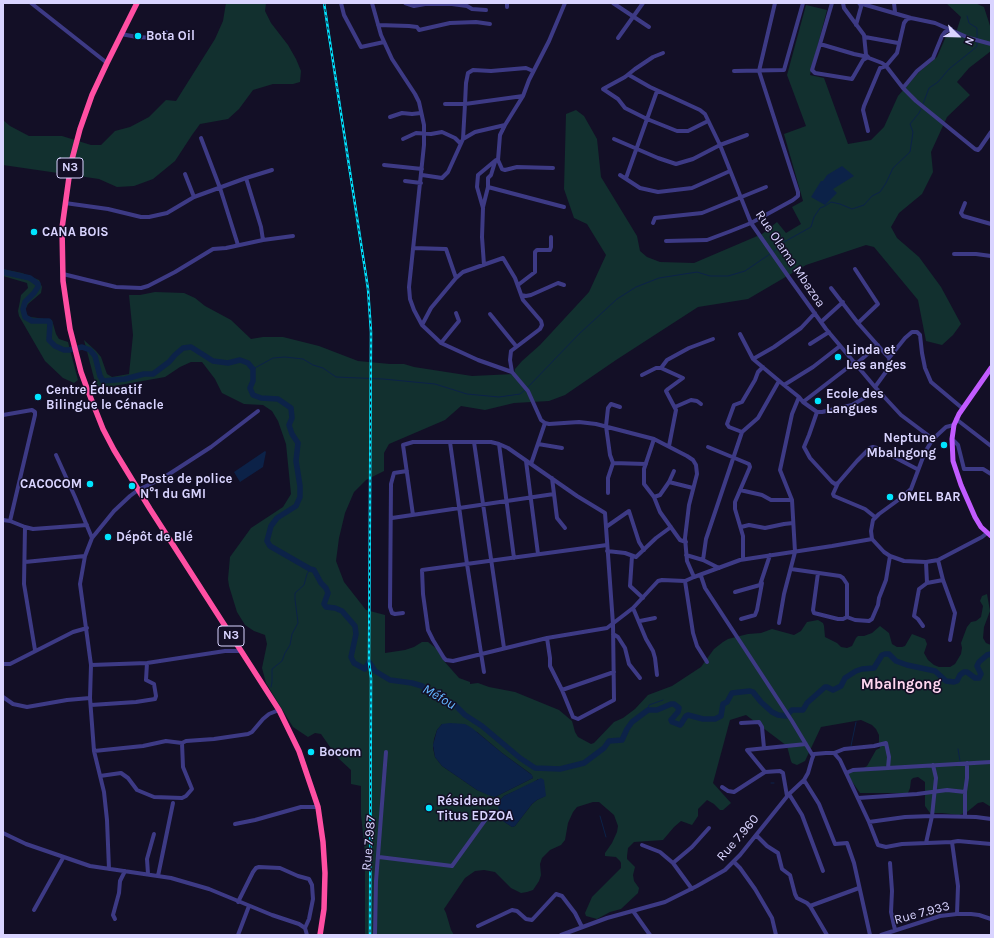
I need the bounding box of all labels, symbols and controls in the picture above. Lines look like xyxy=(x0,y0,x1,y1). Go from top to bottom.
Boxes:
north arrow xyxy=(938,16,978,56)
place label: Bota Oil xyxy=(146,28,195,44)
marker: Bota Oil xyxy=(133,31,143,41)
text: N xyxy=(962,35,977,47)
road number: N3 xyxy=(57,158,83,178)
street label: Rue Olama Mbazoa xyxy=(752,208,828,310)
place label: CANA BOIS xyxy=(42,224,109,240)
marker: CANA BOIS xyxy=(29,227,39,237)
place label: Linda et Les anges xyxy=(846,342,906,373)
marker: Linda et Les anges xyxy=(833,352,843,362)
place label: Centre Éducatif Bilingue le Cénacle xyxy=(46,382,164,413)
place label: Ecole des Langues xyxy=(826,386,884,417)
marker: Centre Éducatif Bilingue le Cénacle xyxy=(33,392,43,402)
marker: Ecole des Langues xyxy=(813,396,823,406)
place label: Neptune Mbalngong xyxy=(866,430,936,461)
marker: Neptune Mbalngong xyxy=(939,440,949,450)
place label: Poste de police N°1 du GMI xyxy=(140,471,233,502)
place label: CACOCOM xyxy=(20,476,82,492)
marker: CACOCOM xyxy=(85,479,95,489)
marker: Poste de police N°1 du GMI xyxy=(127,481,137,491)
place label: OMEL BAR xyxy=(898,489,960,505)
marker: OMEL BAR xyxy=(885,492,895,502)
place label: Dépôt de Blé xyxy=(116,529,193,545)
marker: Dépôt de Blé xyxy=(103,532,113,542)
road number: N3 xyxy=(218,626,244,646)
district label: Mbalngong xyxy=(861,676,941,694)
water label: Méfou xyxy=(419,681,459,713)
place label: Bocom xyxy=(319,744,361,760)
marker: Bocom xyxy=(306,747,316,757)
place label: Résidence Titus EDZOA xyxy=(437,793,513,824)
marker: Résidence Titus EDZOA xyxy=(424,803,434,813)
street label: Rue 7.960 xyxy=(714,811,762,865)
street label: Rue 7.987 xyxy=(359,815,379,871)
street label: Rue 7.933 xyxy=(892,898,952,928)

